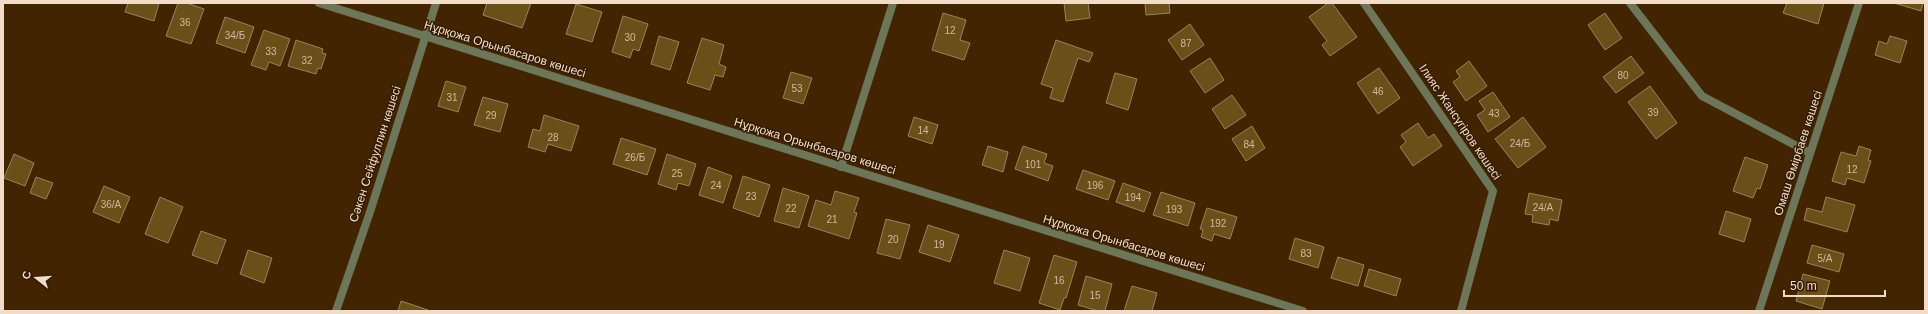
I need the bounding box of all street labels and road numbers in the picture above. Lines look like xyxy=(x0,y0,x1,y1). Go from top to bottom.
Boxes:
street label: Нұрқожа Орынбасаров көшесі xyxy=(422,18,588,80)
street label: Ілияс Жансүгіров көшесі xyxy=(1416,62,1504,182)
street label: Сәкен Сейфуллин көшесі xyxy=(346,84,404,224)
street label: Омаш Өмірбаев көшесі xyxy=(1771,89,1825,217)
street label: Нұрқожа Орынбасаров көшесі xyxy=(732,115,898,177)
street label: Нұрқожа Орынбасаров көшесі xyxy=(1041,212,1207,274)

